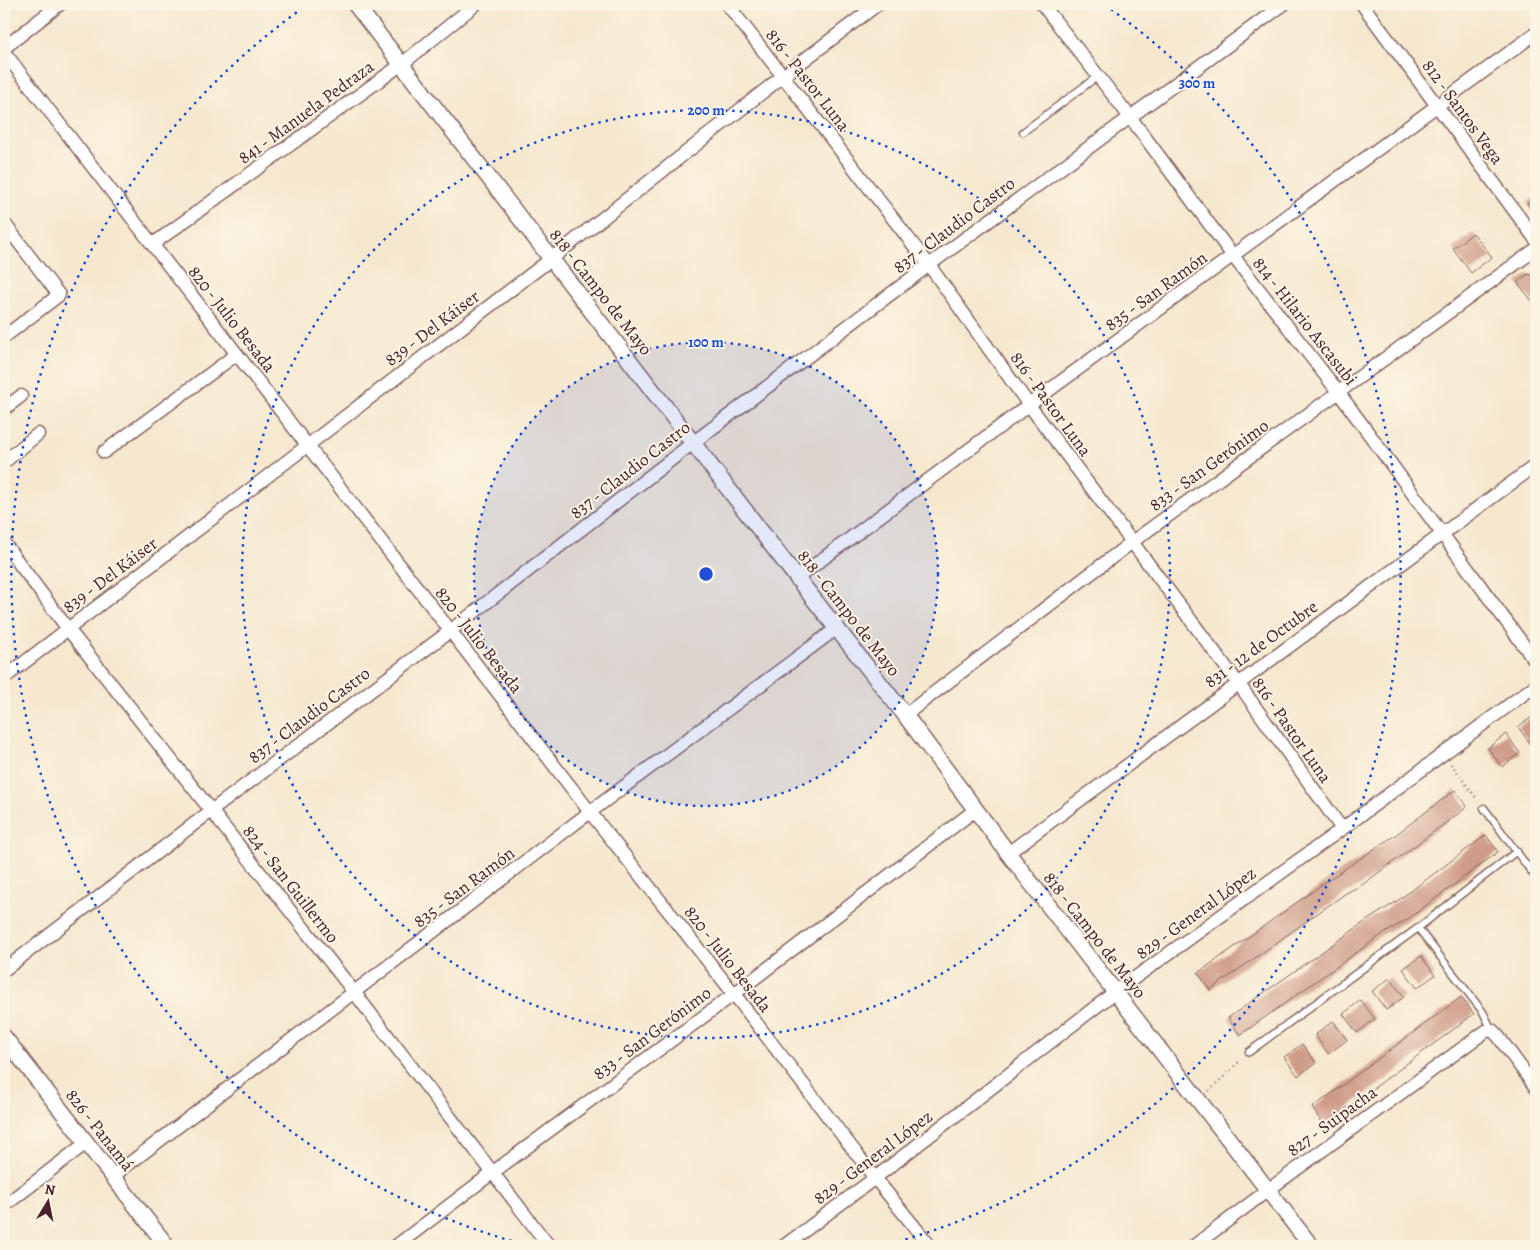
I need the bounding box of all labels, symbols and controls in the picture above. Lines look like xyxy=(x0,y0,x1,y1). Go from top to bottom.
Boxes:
street label: 816 - Pastor Luna xyxy=(760,24,856,137)
street label: 841 - Manuela Pedraza xyxy=(233,54,379,169)
street label: 812 - Santos Vega xyxy=(1417,55,1510,170)
text: 300 m xyxy=(1179,73,1216,93)
text: 200 m xyxy=(687,100,725,120)
street label: 837 - Claudio Castro xyxy=(888,171,1020,279)
street label: 818 - Campo de Mayo xyxy=(544,224,658,360)
street label: 835 - San Ramón xyxy=(1100,246,1212,336)
street label: 814 - Hilario Ascasubi xyxy=(1247,252,1363,390)
street label: 820 - Julio Besada xyxy=(183,261,282,378)
street label: 839 - Del Káiser xyxy=(380,284,484,372)
text: 100 m xyxy=(688,332,724,352)
street label: 816 - Pastor Luna xyxy=(1005,347,1098,462)
street label: 833 - San Gerónimo xyxy=(1144,413,1274,517)
street label: 837 - Claudio Castro xyxy=(565,415,695,525)
street label: 839 - Del Káiser xyxy=(58,531,162,619)
street label: 818 - Campo de Mayo xyxy=(792,545,906,681)
centre of rings xyxy=(697,565,715,583)
street label: 820 - Julio Besada xyxy=(430,582,529,699)
street label: 831 - 12 de Octubre xyxy=(1199,595,1323,693)
street label: 837 - Claudio Castro xyxy=(243,661,375,769)
street label: 816 - Pastor Luna xyxy=(1247,672,1338,788)
street label: 824 - San Guillermo xyxy=(237,820,345,948)
street label: 835 - San Ramón xyxy=(408,841,520,933)
street label: 829 - General López xyxy=(1131,861,1261,965)
street label: 818 - Campo de Mayo xyxy=(1038,867,1152,1003)
street label: 820 - Julio Besada xyxy=(679,901,778,1018)
street label: 833 - San Gerónimo xyxy=(588,981,716,1085)
street label: 827 - Suipacha xyxy=(1282,1080,1382,1162)
street label: 826 - Panamá xyxy=(60,1084,140,1177)
street label: 829 - General López xyxy=(809,1104,937,1210)
north arrow xyxy=(22,1178,72,1228)
text: N xyxy=(43,1179,57,1200)

